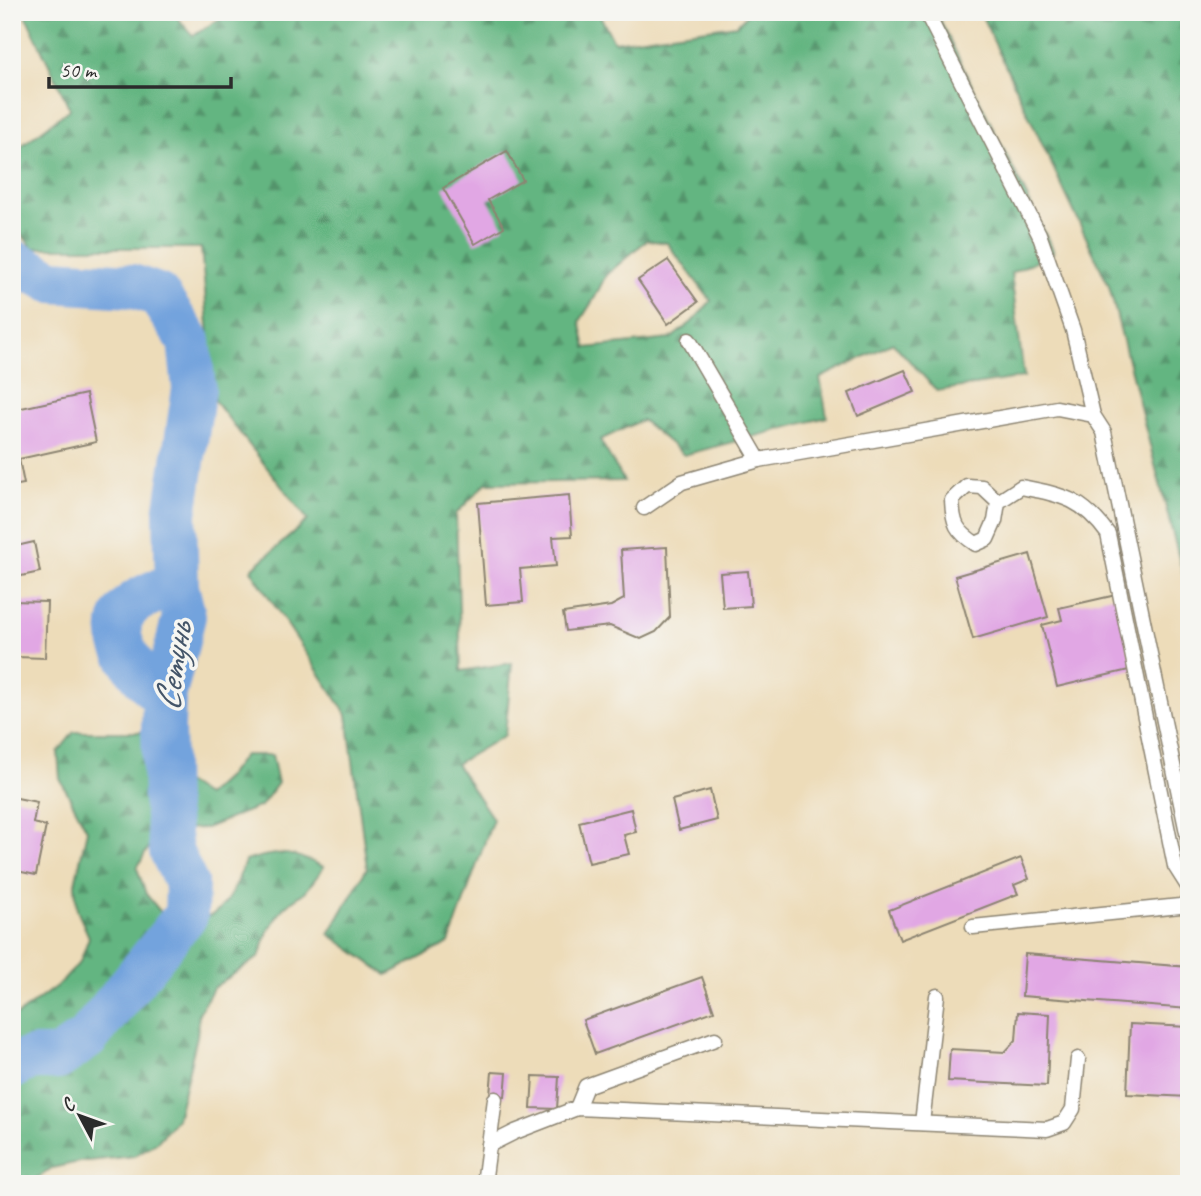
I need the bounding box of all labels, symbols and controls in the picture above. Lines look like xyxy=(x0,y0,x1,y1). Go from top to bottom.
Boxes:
scale bar xyxy=(49,46,231,90)
text: 50 m xyxy=(60,57,98,83)
water label: Сетунь xyxy=(142,617,203,714)
north arrow xyxy=(46,1080,116,1150)
text: С xyxy=(56,1092,82,1117)

